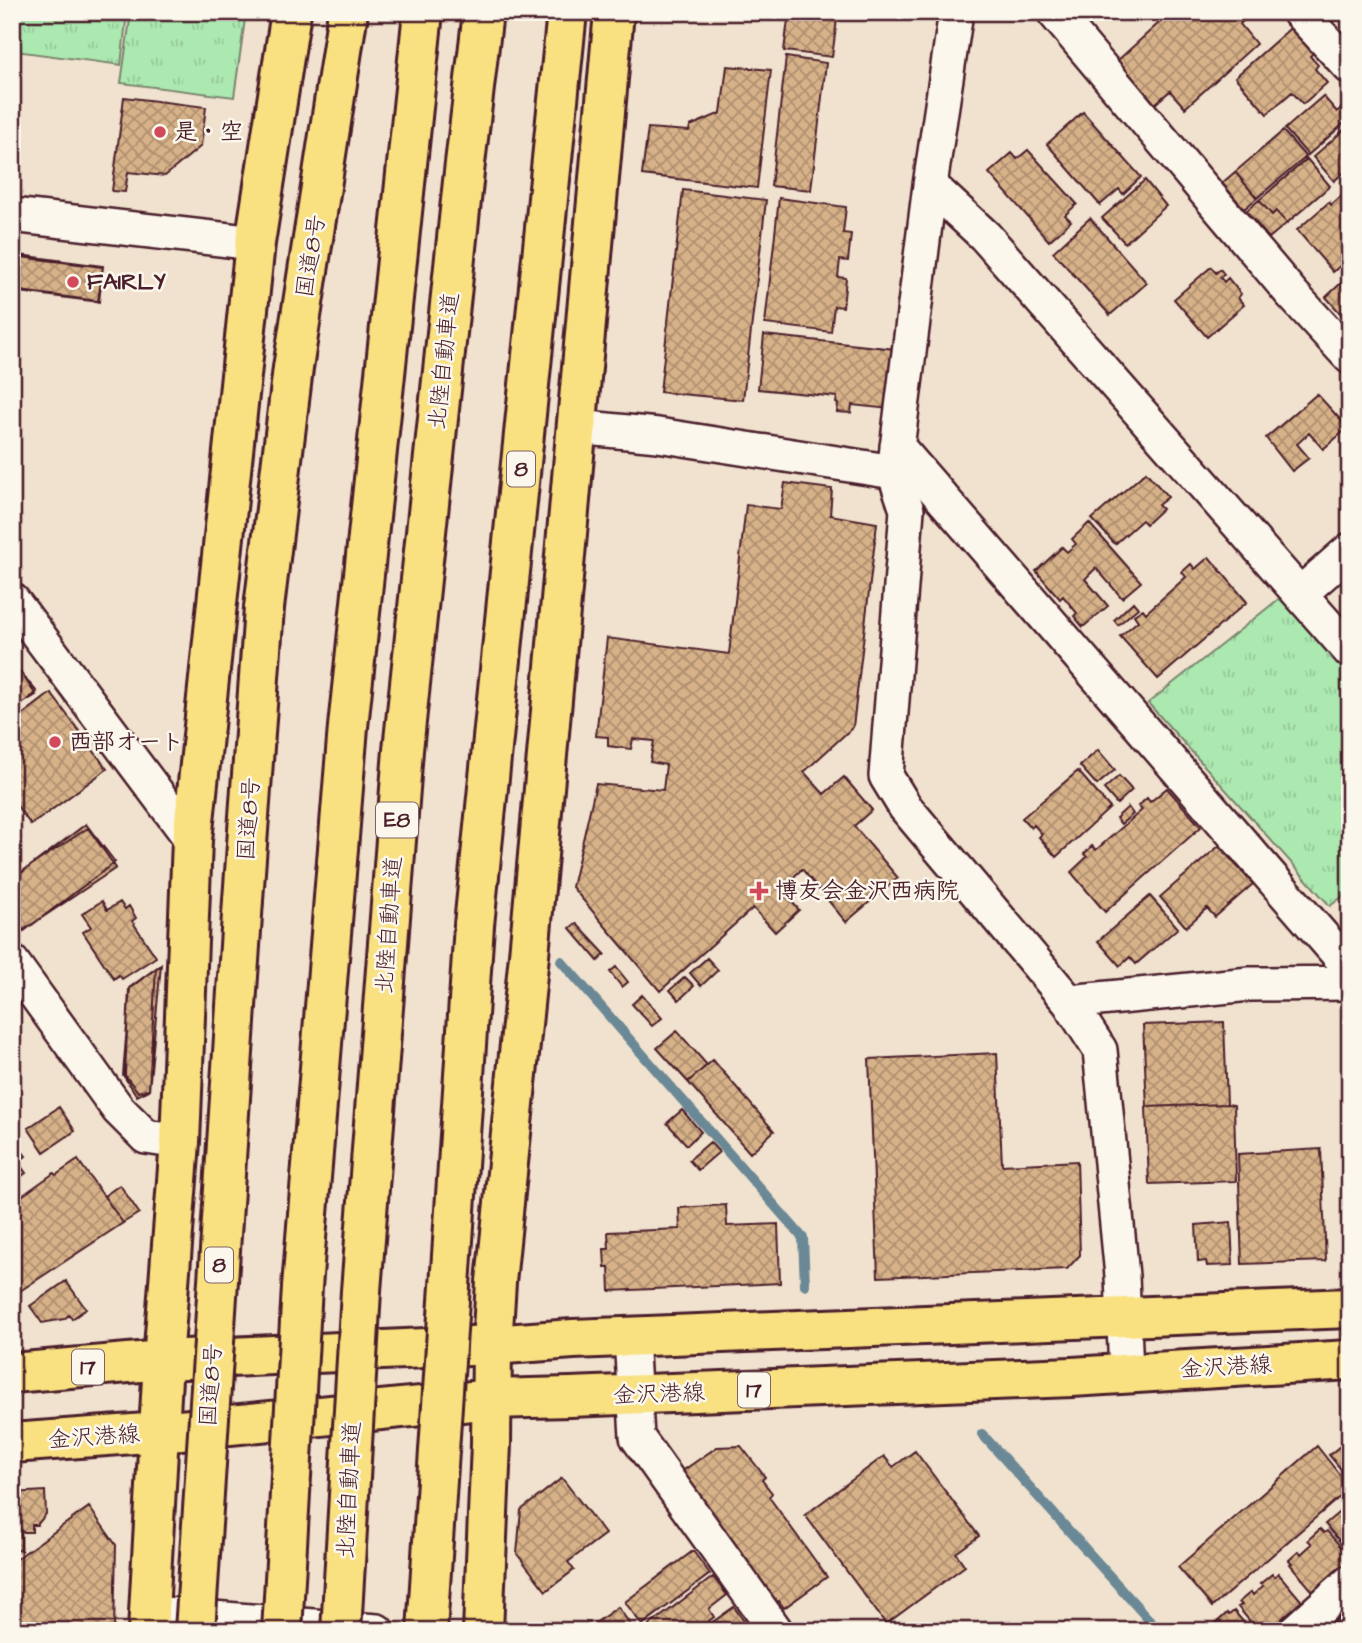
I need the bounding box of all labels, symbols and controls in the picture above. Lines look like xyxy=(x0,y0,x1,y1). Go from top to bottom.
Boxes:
place label: 是・空 xyxy=(174,116,243,148)
marker: 是・空 xyxy=(152,124,168,140)
street label: 国道8号 xyxy=(289,212,333,300)
place label: FAIRLY xyxy=(87,266,166,298)
marker: FAIRLY xyxy=(65,274,81,290)
street label: 北陸自動車道 xyxy=(421,291,467,431)
road number: 8 xyxy=(507,452,535,486)
place label: 西部オート xyxy=(69,726,184,758)
marker: 西部オート xyxy=(47,734,63,750)
street label: 国道8号 xyxy=(230,776,268,862)
road number: E8 xyxy=(376,802,418,838)
street label: 北陸自動車道 xyxy=(368,855,410,995)
place label: 博友会金沢西病院 xyxy=(775,875,959,907)
marker: 博友会金沢西病院 xyxy=(749,881,769,901)
road number: 8 xyxy=(205,1248,233,1282)
street label: 国道8号 xyxy=(192,1342,230,1428)
street label: 金沢港線 xyxy=(1179,1349,1273,1385)
road number: 17 xyxy=(72,1350,104,1384)
road number: 17 xyxy=(738,1372,770,1408)
street label: 金沢港線 xyxy=(612,1376,706,1412)
street label: 金沢港線 xyxy=(47,1418,141,1456)
street label: 北陸自動車道 xyxy=(329,1420,369,1560)

